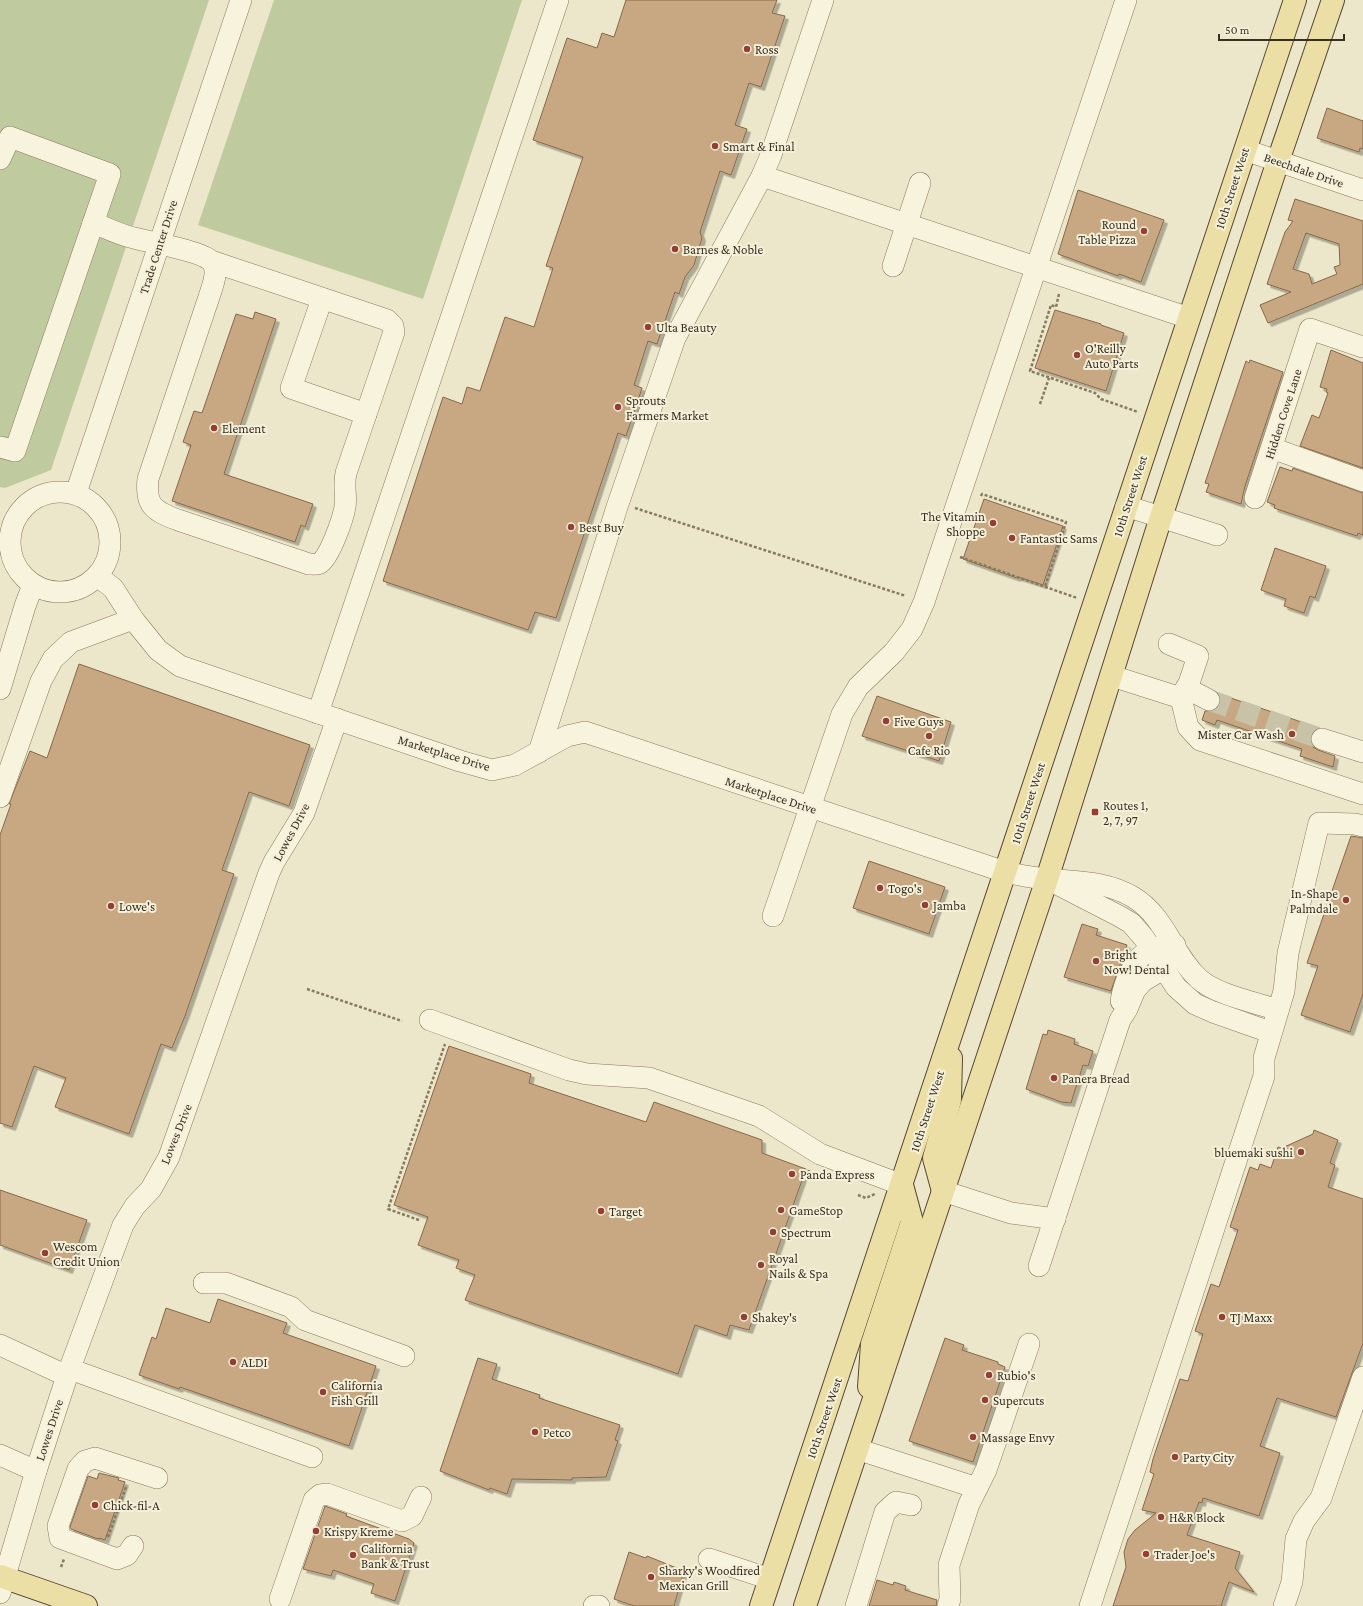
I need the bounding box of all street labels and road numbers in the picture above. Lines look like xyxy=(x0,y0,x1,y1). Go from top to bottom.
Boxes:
street label: 10th Street West xyxy=(1212,145,1252,231)
street label: Beechdale Drive xyxy=(1262,149,1346,191)
street label: Trade Center Drive xyxy=(136,198,180,296)
street label: Hidden Cove Lane xyxy=(1261,367,1305,461)
street label: 10th Street West xyxy=(1110,453,1150,539)
street label: Marketplace Drive xyxy=(396,732,492,774)
street label: 10th Street West xyxy=(1008,760,1048,846)
street label: Marketplace Drive xyxy=(723,773,819,817)
street label: Lowes Drive xyxy=(269,800,313,864)
street label: 10th Street West xyxy=(907,1068,947,1154)
street label: Lowes Drive xyxy=(157,1101,195,1166)
street label: 10th Street West xyxy=(803,1375,845,1461)
street label: Lowes Drive xyxy=(32,1397,66,1463)

